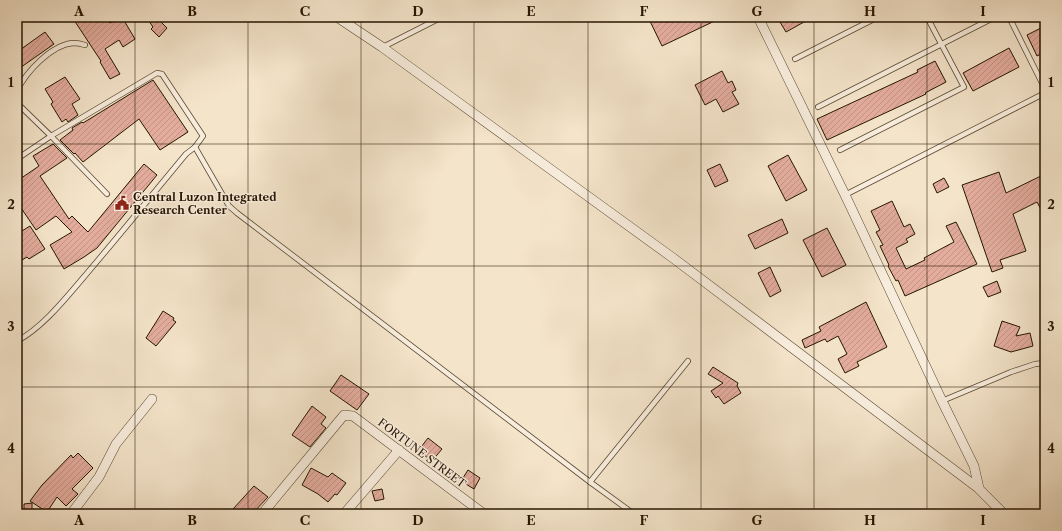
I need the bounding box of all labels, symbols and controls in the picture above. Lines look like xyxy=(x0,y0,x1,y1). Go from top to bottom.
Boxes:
text: A xyxy=(73,3,85,19)
text: B xyxy=(187,3,197,19)
text: C xyxy=(300,3,310,19)
text: D xyxy=(412,3,424,19)
text: E xyxy=(526,3,536,19)
text: F xyxy=(640,3,649,19)
text: G xyxy=(751,3,763,19)
text: H xyxy=(864,3,876,19)
text: I xyxy=(980,3,986,19)
text: 1 xyxy=(8,74,14,90)
text: 1 xyxy=(1048,74,1054,90)
place label: Central Luzon Integrated Research Center xyxy=(133,190,277,217)
public building icon: Central Luzon Integrated Research Center xyxy=(114,195,130,211)
text: 2 xyxy=(7,196,15,212)
text: 2 xyxy=(1047,196,1055,212)
text: 3 xyxy=(7,318,15,334)
text: 3 xyxy=(1047,318,1055,334)
street label: FORTUNE STREET xyxy=(375,415,469,491)
text: 4 xyxy=(7,440,15,456)
text: 4 xyxy=(1047,440,1055,456)
text: A xyxy=(73,512,85,528)
text: B xyxy=(187,512,197,528)
text: C xyxy=(300,512,310,528)
text: D xyxy=(412,512,424,528)
text: E xyxy=(526,512,536,528)
text: F xyxy=(640,512,649,528)
text: G xyxy=(751,512,763,528)
text: H xyxy=(864,512,876,528)
text: I xyxy=(980,512,986,528)

